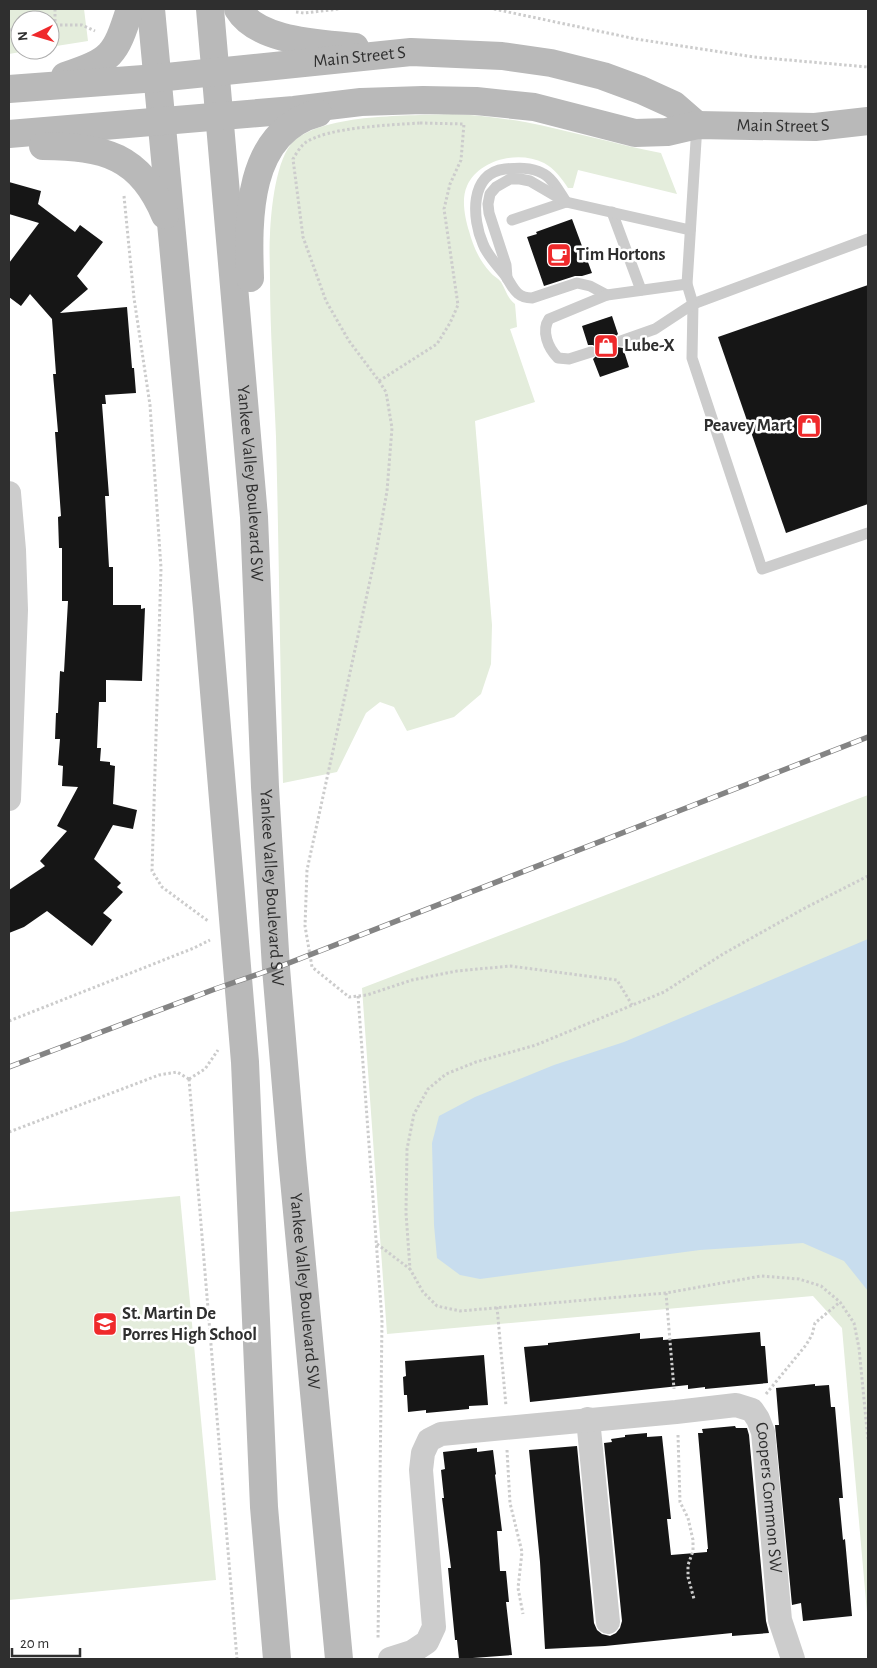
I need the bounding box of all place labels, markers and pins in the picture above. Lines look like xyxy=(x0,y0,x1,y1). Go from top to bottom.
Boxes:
cafe icon: Tim Hortons xyxy=(546,242,572,268)
place label: Tim Hortons xyxy=(576,246,666,264)
shop icon: Lube-X xyxy=(593,333,619,359)
place label: Lube-X xyxy=(624,337,675,355)
shop icon: Peavey Mart xyxy=(796,413,822,439)
place label: Peavey Mart xyxy=(703,417,792,435)
place label: St. Martin De Porres High School xyxy=(122,1305,257,1344)
school or university icon: St. Martin De Porres High School xyxy=(92,1311,118,1337)

